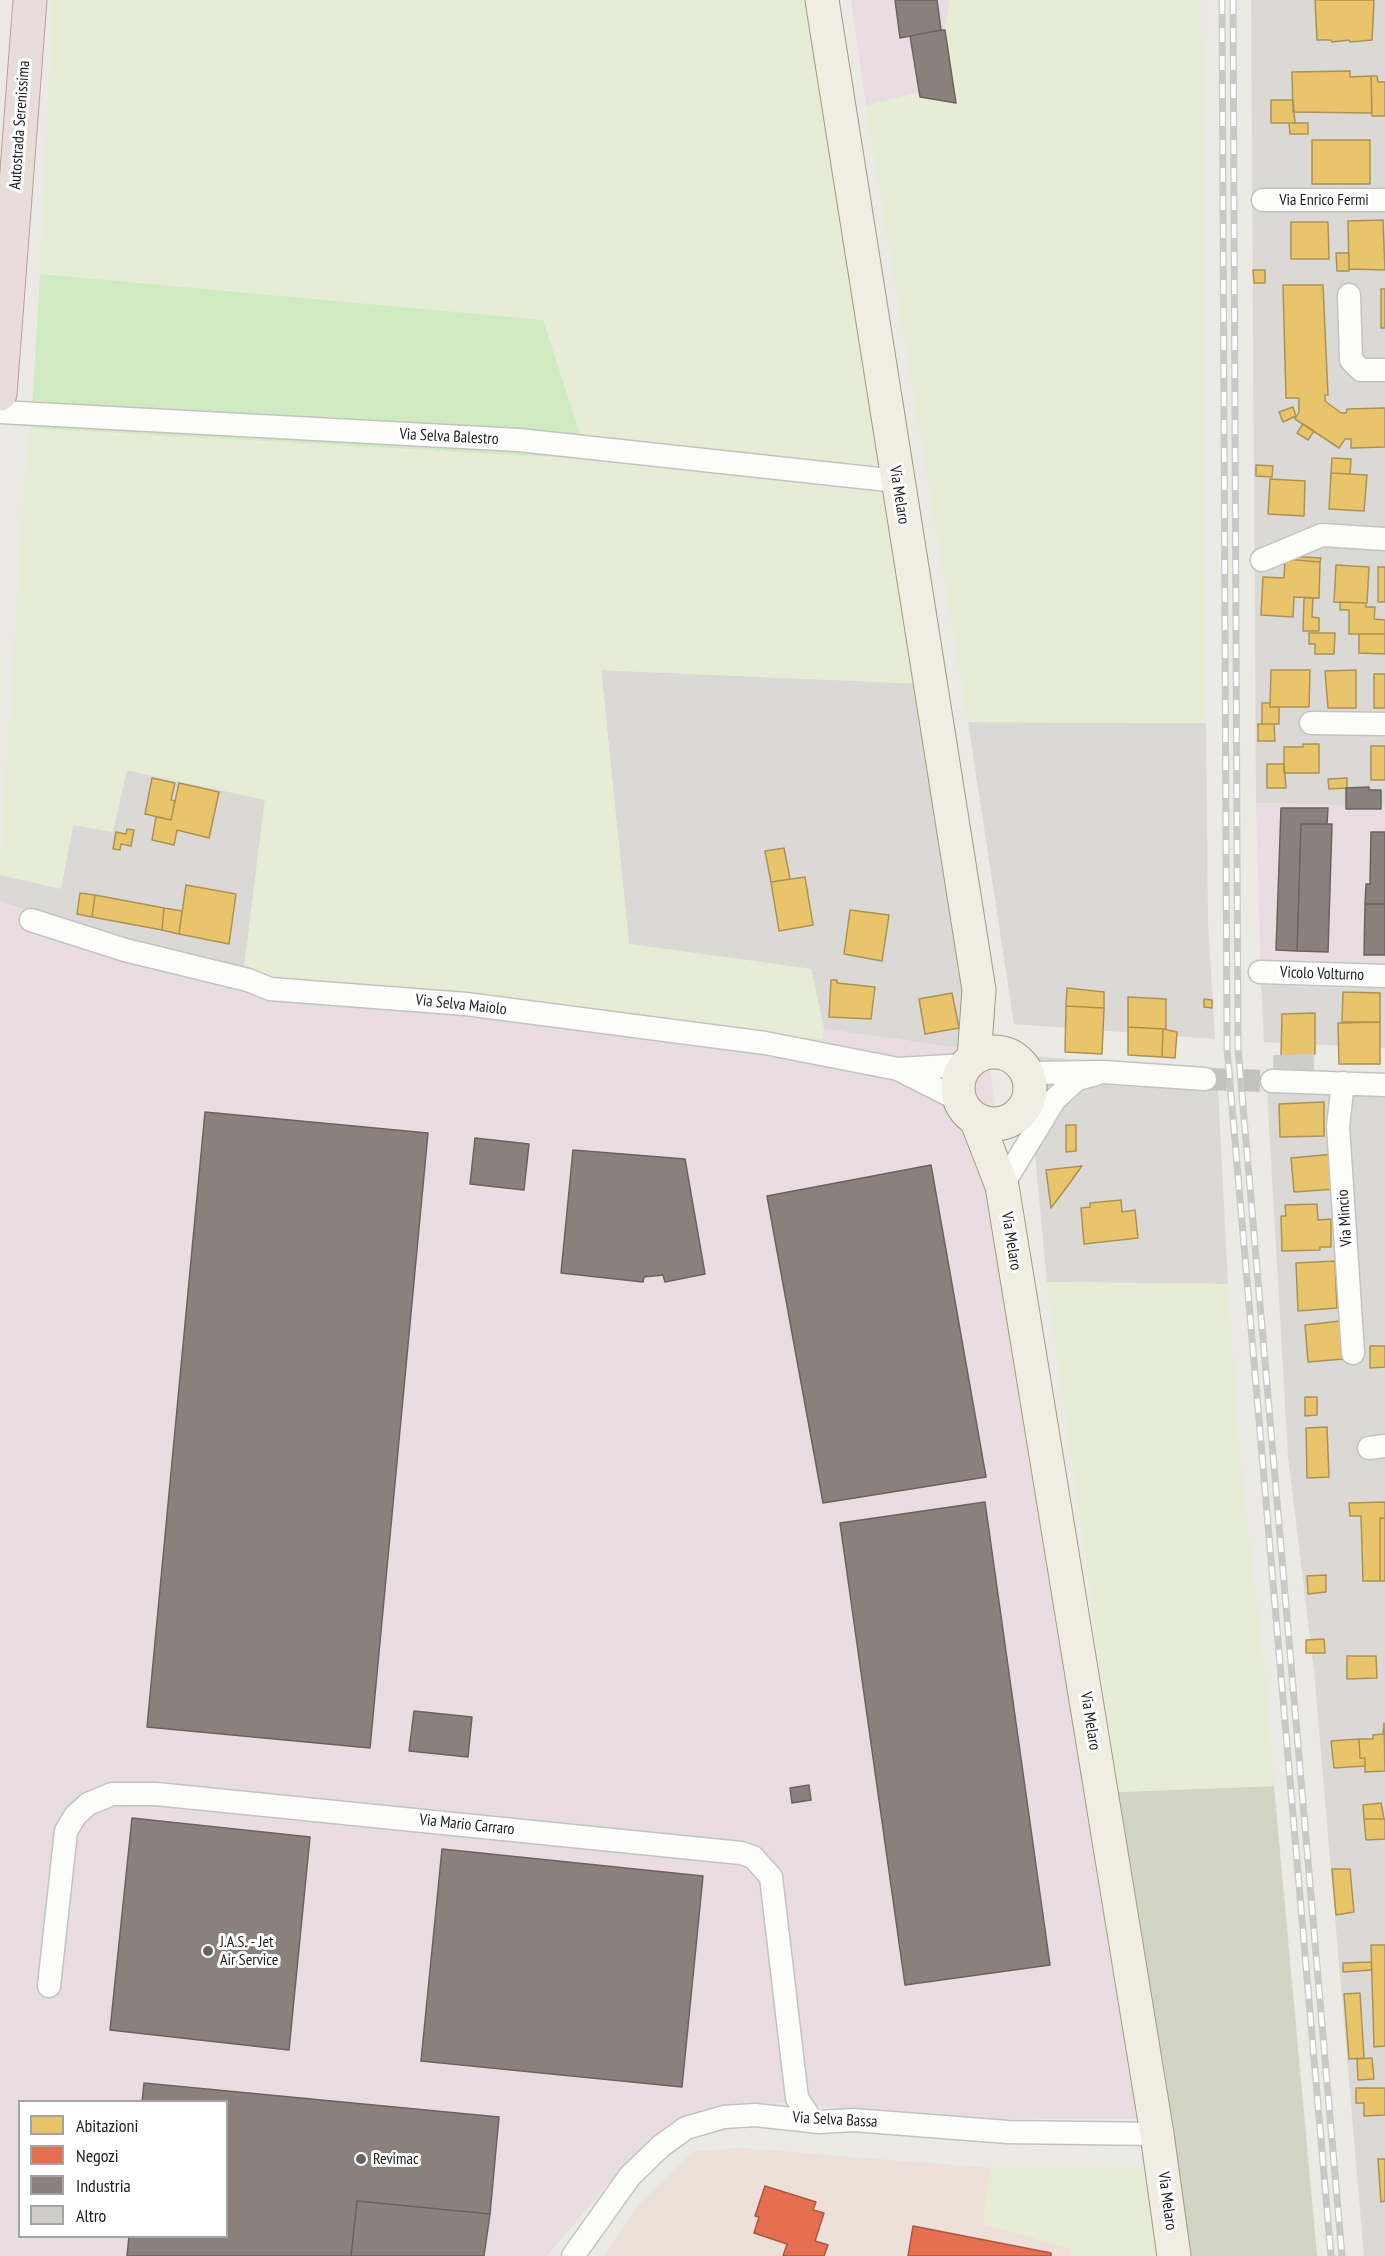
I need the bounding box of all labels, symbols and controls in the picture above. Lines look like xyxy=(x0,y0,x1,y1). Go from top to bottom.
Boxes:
street label: Autostrada Serenissima xyxy=(6,60,34,190)
street label: Via Enrico Fermi xyxy=(1279,190,1369,210)
street label: Via Selva Balestro xyxy=(399,425,499,449)
street label: Via Melaro xyxy=(885,464,913,526)
street label: Vicolo Volturno xyxy=(1280,963,1364,985)
street label: Via Selva Maiolo xyxy=(415,991,507,1019)
street label: Via Mincio xyxy=(1333,1189,1357,1247)
street label: Via Melaro xyxy=(997,1210,1025,1272)
street label: Via Melaro xyxy=(1076,1690,1104,1752)
street label: Via Mario Carraro xyxy=(419,1810,515,1840)
place label: J.A.S. - Jet Air Service xyxy=(220,1932,278,1970)
marker: J.A.S. - Jet Air Service xyxy=(201,1944,215,1958)
legend xyxy=(18,2100,228,2238)
street label: Via Selva Bassa xyxy=(792,2108,878,2132)
text: Abitazioni xyxy=(76,2114,138,2137)
text: Negozi xyxy=(76,2144,119,2167)
place label: Revimac xyxy=(373,2149,419,2169)
marker: Revimac xyxy=(354,2152,368,2166)
street label: Via Melaro xyxy=(1153,2171,1181,2231)
text: Industria xyxy=(76,2174,131,2197)
text: Altro xyxy=(76,2204,106,2227)

